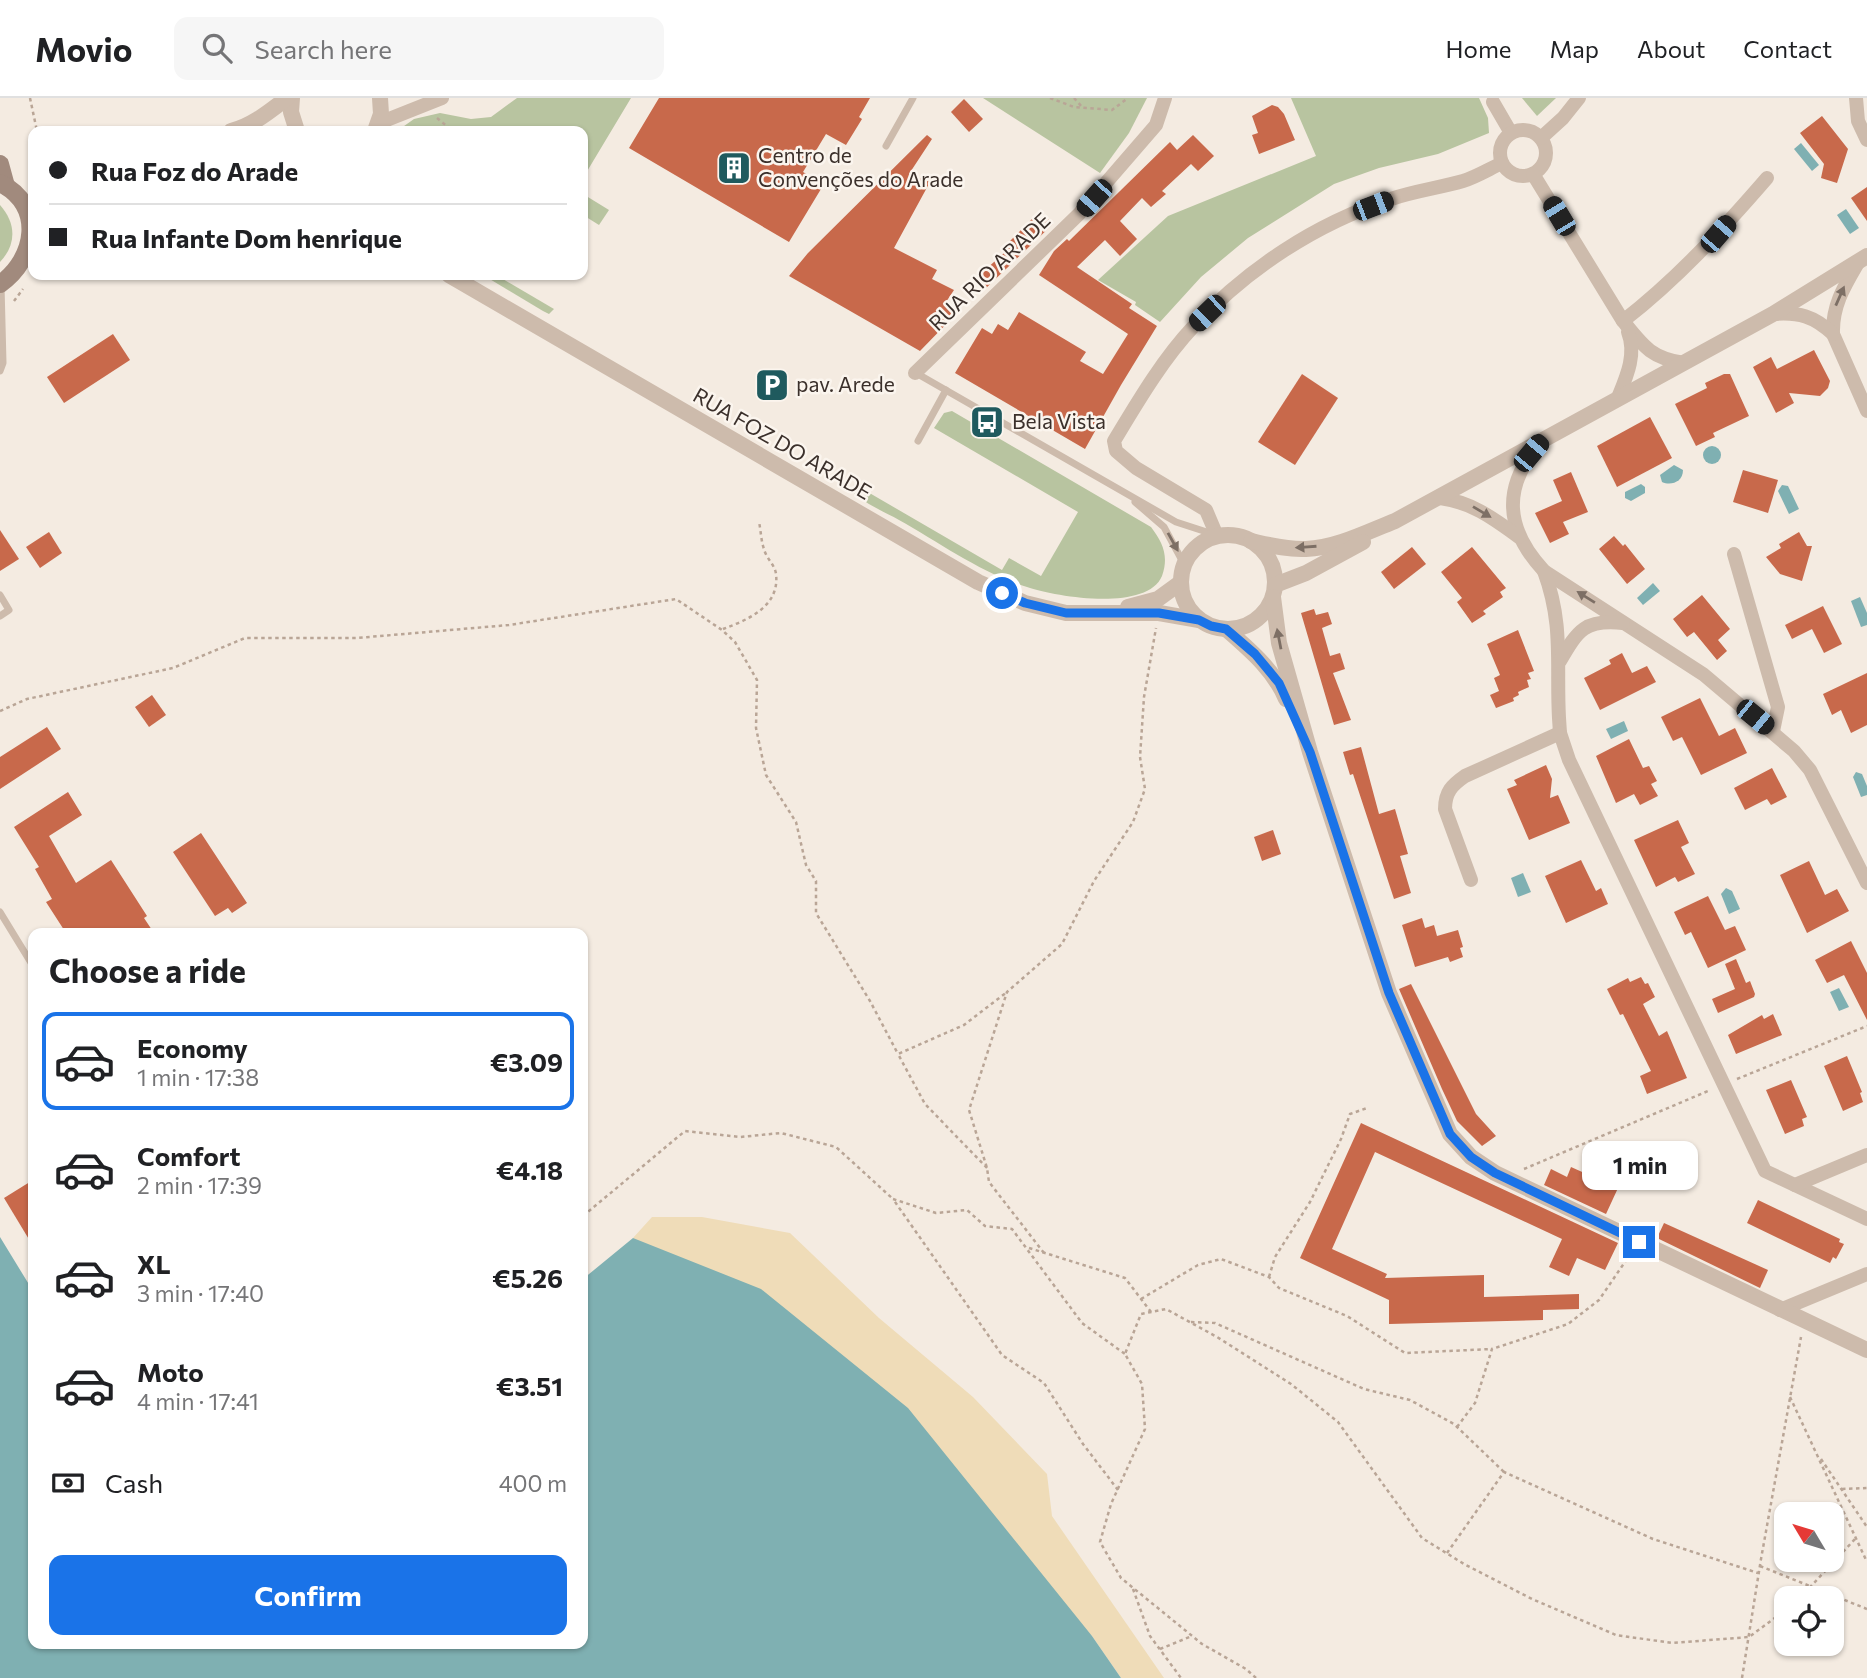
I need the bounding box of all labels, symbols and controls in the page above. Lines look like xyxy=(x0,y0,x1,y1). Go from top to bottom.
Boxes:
search box xyxy=(174,17,664,80)
text: Movio xyxy=(35,28,132,69)
icon: search xyxy=(198,29,236,67)
text: Search here xyxy=(254,33,392,64)
text: Home xyxy=(1446,34,1512,63)
text: Map xyxy=(1550,34,1599,63)
text: About xyxy=(1637,34,1705,63)
text: Contact xyxy=(1743,34,1832,63)
place label: Centro de Convenções do Arade xyxy=(758,142,963,191)
building icon: Centro de Convenções do Arade xyxy=(715,149,753,187)
text: Rua Foz do Arade xyxy=(91,155,298,186)
car xyxy=(1073,175,1116,221)
car xyxy=(1350,189,1397,223)
car xyxy=(1540,193,1579,239)
street label: RUA RIO ARADE xyxy=(923,207,1055,335)
car xyxy=(1697,211,1740,257)
text: Rua Infante Dom henrique xyxy=(91,222,402,253)
one-way arrow xyxy=(1835,285,1846,306)
car xyxy=(1185,291,1230,335)
parking icon: pav. Arede xyxy=(753,366,791,404)
place label: pav. Arede xyxy=(796,371,895,396)
street label: RUA FOZ DO ARADE xyxy=(689,382,876,504)
bus stop icon: Bela Vista xyxy=(968,403,1006,441)
place label: Bela Vista xyxy=(1012,408,1106,433)
car xyxy=(1510,430,1553,476)
one-way arrow xyxy=(1472,505,1492,517)
one-way arrow xyxy=(1167,532,1179,552)
one-way arrow xyxy=(1295,542,1317,553)
route start xyxy=(986,577,1018,609)
one-way arrow xyxy=(1576,591,1596,604)
one-way arrow xyxy=(1273,628,1284,650)
car xyxy=(1733,696,1778,738)
text: Choose a ride xyxy=(49,950,246,990)
icon: car xyxy=(53,1030,116,1093)
text: Economy xyxy=(137,1032,248,1063)
text: €3.09 xyxy=(490,1046,563,1077)
text: 1 min · 17:38 xyxy=(137,1063,259,1091)
icon: car xyxy=(53,1138,116,1201)
text: Comfort xyxy=(137,1140,240,1171)
callout: 1 min xyxy=(1581,1140,1697,1190)
text: 1 min xyxy=(1613,1151,1667,1179)
text: €4.18 xyxy=(496,1154,563,1185)
text: 2 min · 17:39 xyxy=(137,1171,262,1199)
route end xyxy=(1623,1226,1655,1258)
icon: car xyxy=(53,1246,116,1309)
text: XL xyxy=(137,1248,171,1279)
text: €5.26 xyxy=(492,1262,563,1293)
text: 3 min · 17:40 xyxy=(137,1279,264,1307)
icon: car xyxy=(53,1354,116,1417)
text: Moto xyxy=(137,1356,204,1387)
text: €3.51 xyxy=(496,1370,563,1401)
text: 4 min · 17:41 xyxy=(137,1387,259,1415)
icon: cash xyxy=(49,1464,87,1502)
text: Cash xyxy=(105,1467,163,1498)
text: 400 m xyxy=(499,1469,567,1497)
north arrow xyxy=(1774,1502,1844,1572)
map controls xyxy=(1774,1502,1844,1656)
button: Confirm xyxy=(49,1555,567,1635)
button: locate xyxy=(1774,1586,1844,1656)

